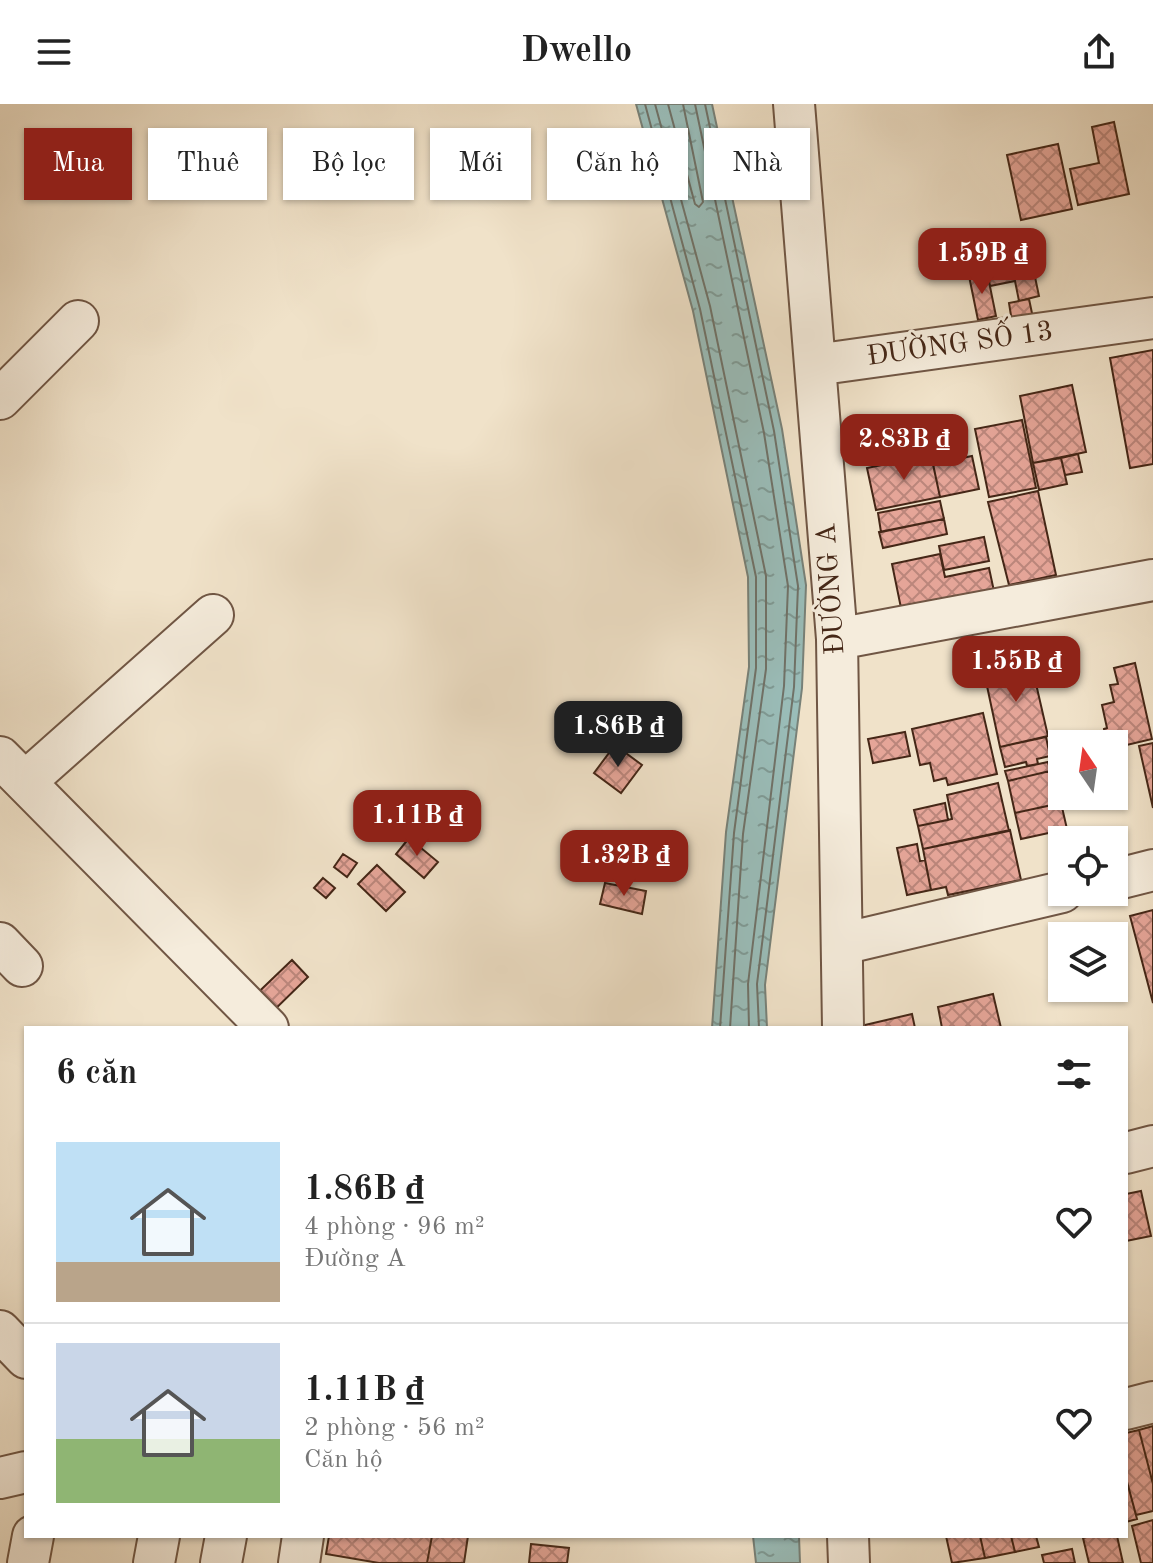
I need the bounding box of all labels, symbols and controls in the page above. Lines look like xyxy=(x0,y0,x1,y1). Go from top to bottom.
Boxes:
icon: menu xyxy=(32,30,76,74)
icon: share xyxy=(1077,30,1121,74)
text: Dwello xyxy=(521,34,632,70)
chip: Mua xyxy=(24,128,132,200)
chip: Thuê xyxy=(148,128,267,200)
chip: Bộ lọc xyxy=(283,128,414,200)
chip: Mới xyxy=(430,128,531,200)
chip: Căn hộ xyxy=(547,128,688,200)
chip: Nhà xyxy=(704,128,810,200)
pin: 1.59B ₫ xyxy=(908,228,1056,296)
text: 1.59B ₫ xyxy=(936,241,1028,267)
street label: ĐƯỜNG SỐ 13 xyxy=(864,310,1055,372)
pin: 2.83B ₫ xyxy=(830,414,978,482)
text: 2.83B ₫ xyxy=(858,427,950,453)
street label: ĐƯỜNG A xyxy=(808,522,851,656)
pin: 1.55B ₫ xyxy=(942,636,1090,704)
text: 1.55B ₫ xyxy=(970,649,1062,675)
pin: 1.86B ₫ xyxy=(544,701,692,769)
text: 1.86B ₫ xyxy=(572,714,664,740)
north arrow xyxy=(1048,730,1128,810)
map controls xyxy=(1048,730,1128,1002)
pin: 1.11B ₫ xyxy=(343,790,491,858)
text: 1.11B ₫ xyxy=(371,803,463,829)
button: locate xyxy=(1048,826,1128,906)
pin: 1.32B ₫ xyxy=(550,830,698,898)
text: 1.32B ₫ xyxy=(578,843,670,869)
button: layers xyxy=(1048,922,1128,1002)
icon: filters xyxy=(1052,1052,1096,1096)
text: 6 căn xyxy=(56,1057,137,1091)
text: 1.86B ₫ xyxy=(304,1173,424,1207)
icon: home xyxy=(120,1174,216,1270)
icon: heart xyxy=(1052,1200,1096,1244)
text: 4 phòng · 96 m² xyxy=(304,1214,485,1240)
text: Đường A xyxy=(304,1246,406,1272)
text: 1.11B ₫ xyxy=(304,1374,424,1408)
icon: home xyxy=(120,1375,216,1471)
icon: heart xyxy=(1052,1401,1096,1445)
text: 2 phòng · 56 m² xyxy=(304,1415,485,1441)
text: Căn hộ xyxy=(304,1447,383,1473)

